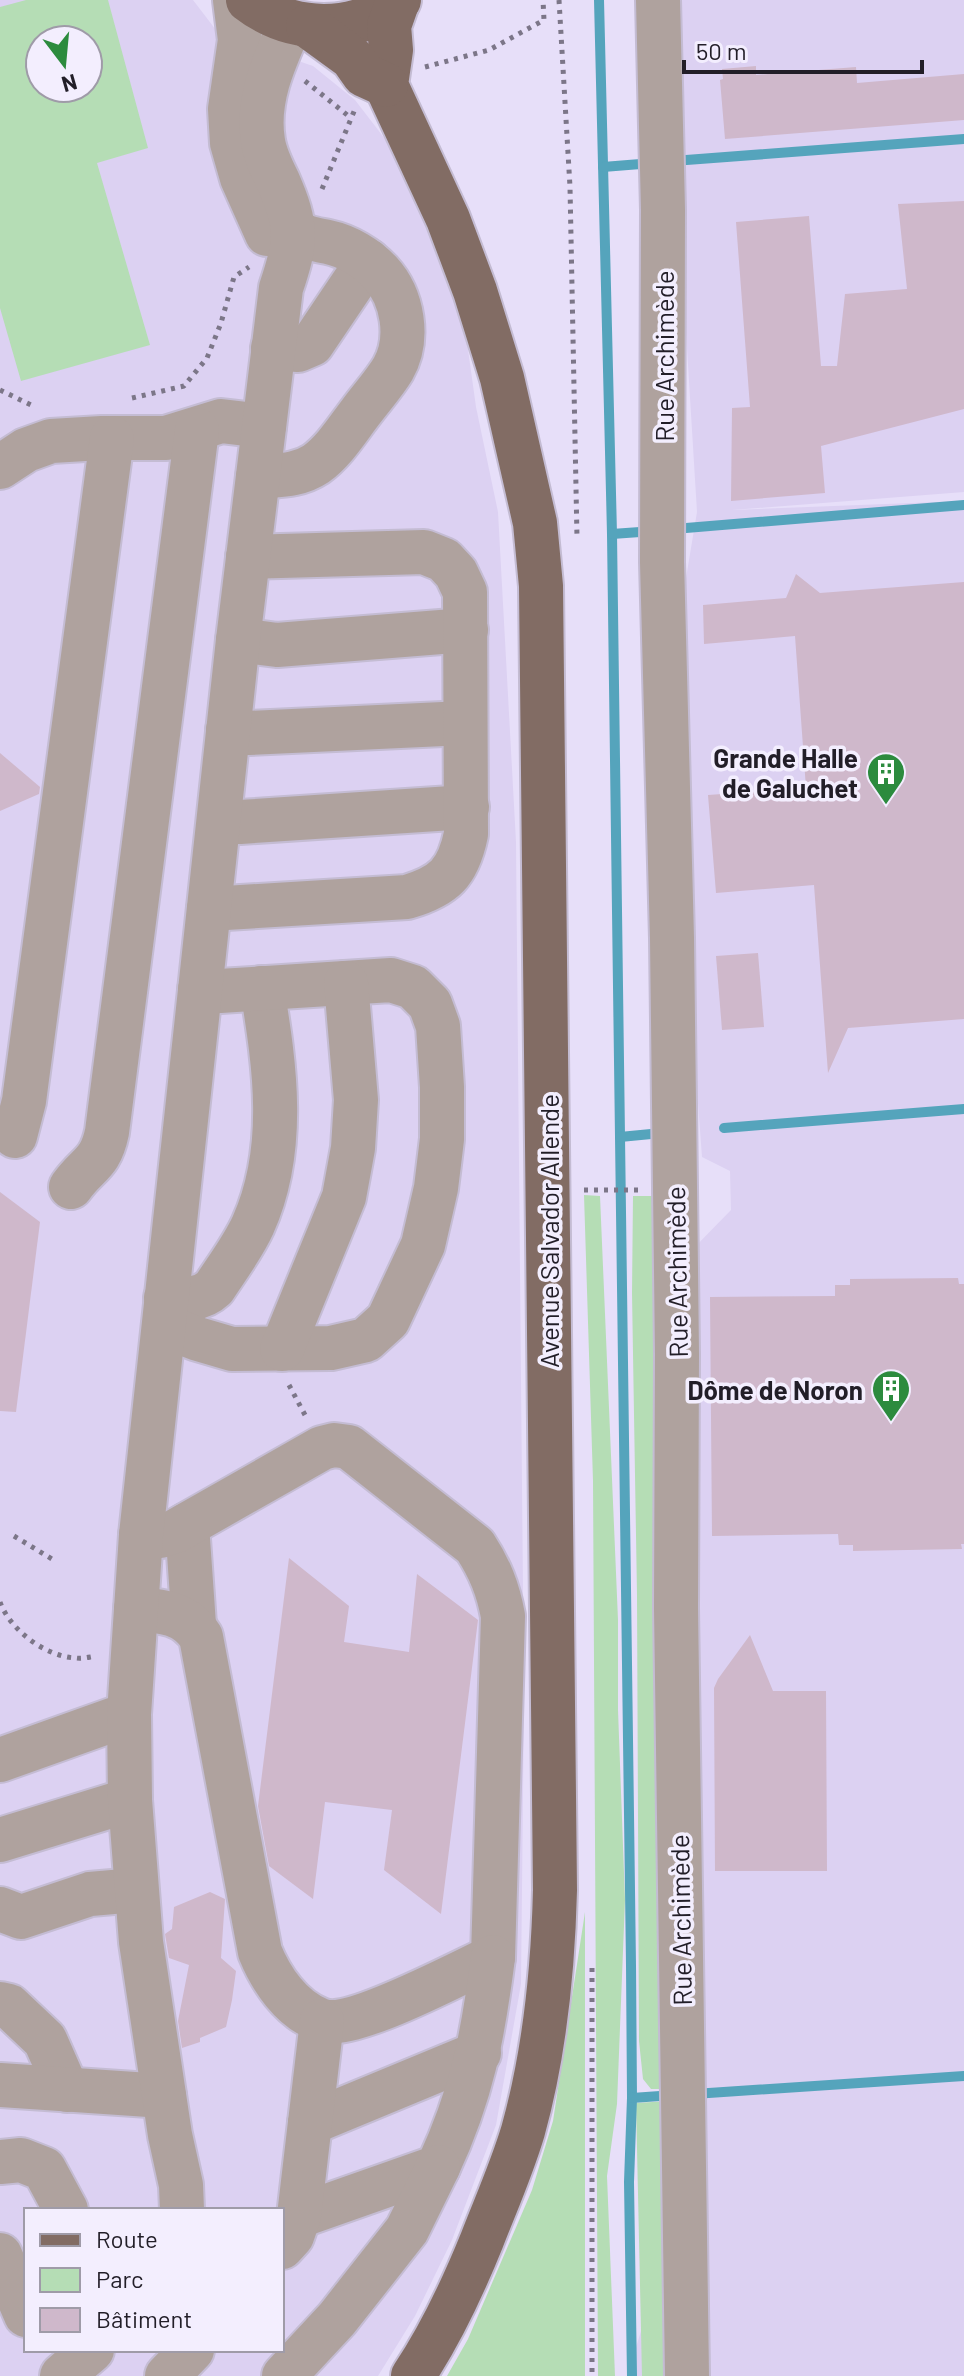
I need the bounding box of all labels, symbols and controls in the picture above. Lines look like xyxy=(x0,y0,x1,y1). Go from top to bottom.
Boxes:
north arrow xyxy=(24,24,104,104)
scale bar xyxy=(684,24,922,74)
text: 50 m xyxy=(696,36,747,65)
text: N xyxy=(59,70,80,99)
street label: Rue Archimède xyxy=(648,270,679,442)
place label: Grande Halle de Galuchet xyxy=(713,742,858,803)
building icon: Grande Halle de Galuchet xyxy=(865,751,907,806)
street label: Avenue Salvador Allende xyxy=(533,1094,564,1368)
street label: Rue Archimède xyxy=(659,1186,693,1358)
building icon: Dôme de Noron xyxy=(870,1368,912,1423)
place label: Dôme de Noron xyxy=(687,1374,863,1405)
street label: Rue Archimède xyxy=(663,1834,697,2006)
legend xyxy=(24,2208,284,2352)
text: Route xyxy=(96,2224,158,2253)
text: Parc xyxy=(96,2264,144,2293)
text: Bâtiment xyxy=(96,2304,192,2333)

